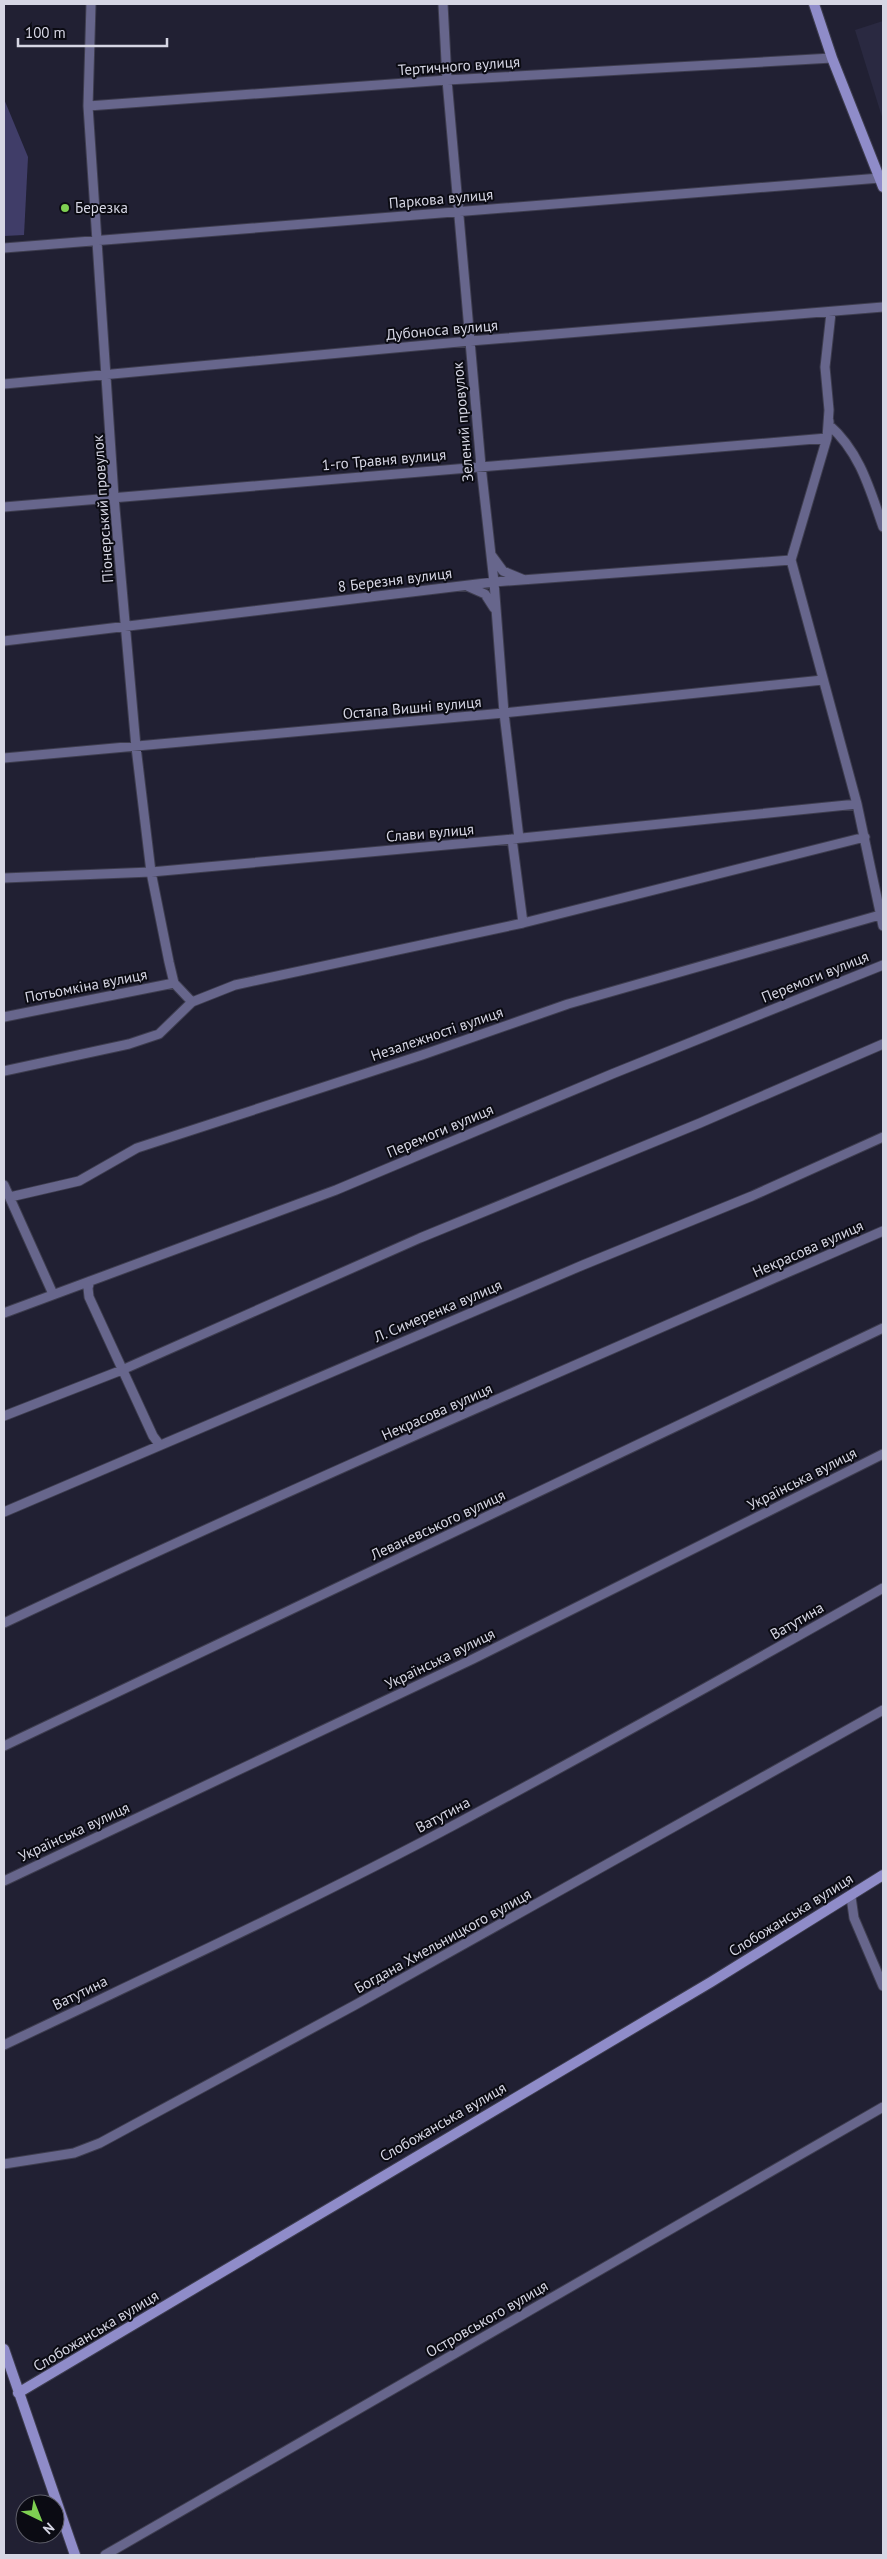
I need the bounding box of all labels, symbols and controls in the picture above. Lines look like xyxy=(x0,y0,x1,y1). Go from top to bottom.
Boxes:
scale bar xyxy=(18,15,166,47)
text: 100 m xyxy=(25,23,66,42)
street label: Тертичного вулиця xyxy=(397,52,521,79)
street label: Паркова вулиця xyxy=(388,184,494,213)
place label: Березка xyxy=(75,198,128,217)
marker: Березка xyxy=(59,202,71,214)
street label: Дубоноса вулиця xyxy=(385,315,499,344)
street label: Зелений провулок xyxy=(448,360,477,483)
street label: Піонерський провулок xyxy=(88,434,117,584)
street label: 1-го Травня вулиця xyxy=(321,445,447,474)
street label: 8 Березня вулиця xyxy=(337,563,453,596)
street label: Остапа Вишні вулиця xyxy=(342,692,482,723)
street label: Слави вулиця xyxy=(385,819,475,846)
street label: Перемоги вулиця xyxy=(758,946,871,1007)
street label: Потьомкіна вулиця xyxy=(23,964,149,1007)
street label: Незалежності вулиця xyxy=(368,1002,506,1065)
street label: Перемоги вулиця xyxy=(384,1100,496,1162)
street label: Некрасова вулиця xyxy=(749,1216,866,1281)
street label: Л. Симеренка вулиця xyxy=(370,1275,505,1346)
street label: Некрасова вулиця xyxy=(378,1379,495,1444)
street label: Українська вулиця xyxy=(744,1443,860,1514)
street label: Леваневського вулиця xyxy=(366,1485,508,1565)
street label: Ватутина xyxy=(767,1598,827,1644)
street label: Українська вулиця xyxy=(382,1624,498,1693)
street label: Ватутина xyxy=(412,1792,473,1837)
street label: Українська вулиця xyxy=(15,1798,132,1866)
street label: Слобожанська вулиця xyxy=(725,1869,856,1960)
street label: Богдана Хмельницкого вулиця xyxy=(351,1884,534,1997)
street label: Ватутина xyxy=(49,1971,110,2014)
street label: Слобожанська вулиця xyxy=(376,2078,509,2165)
street label: Островського вулиця xyxy=(422,2276,551,2361)
street label: Слобожанська вулиця xyxy=(30,2286,162,2375)
north arrow xyxy=(15,2494,65,2544)
text: N xyxy=(39,2519,58,2538)

